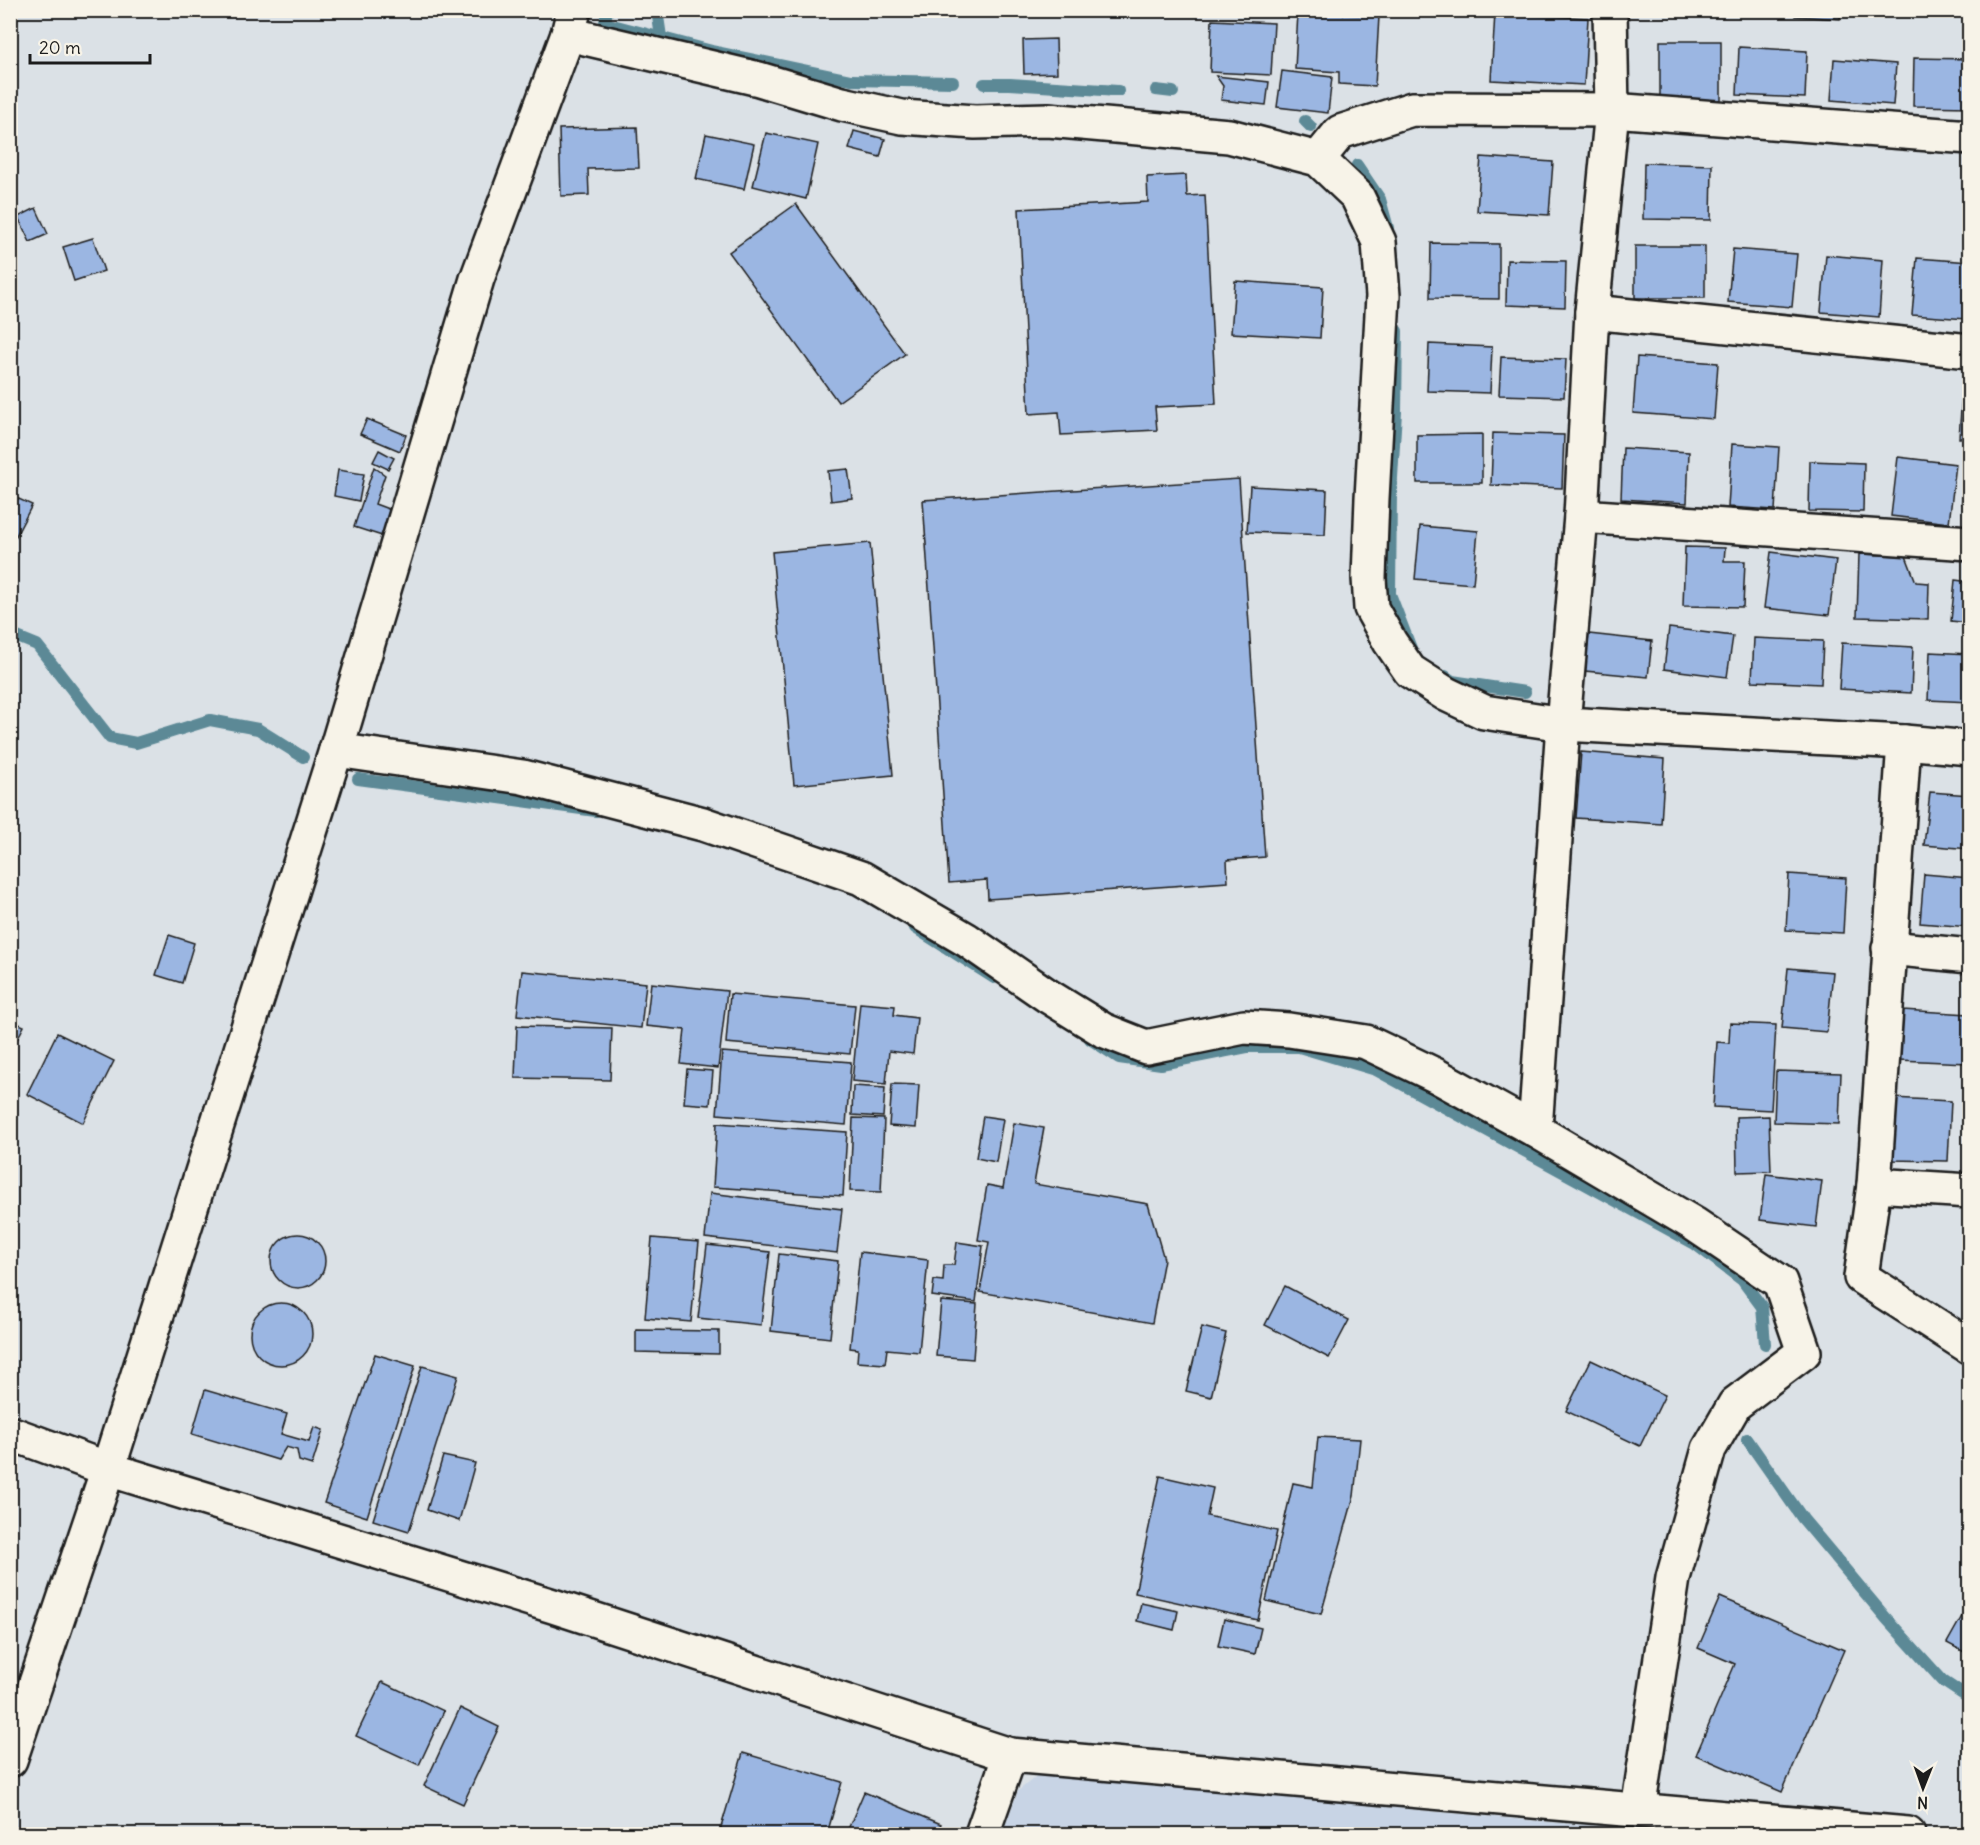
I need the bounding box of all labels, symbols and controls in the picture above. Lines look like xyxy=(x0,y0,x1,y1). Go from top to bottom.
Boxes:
scale bar xyxy=(30,27,150,65)
text: 20 m xyxy=(39,36,81,59)
north arrow xyxy=(1893,1758,1953,1818)
text: N xyxy=(1917,1793,1928,1813)

